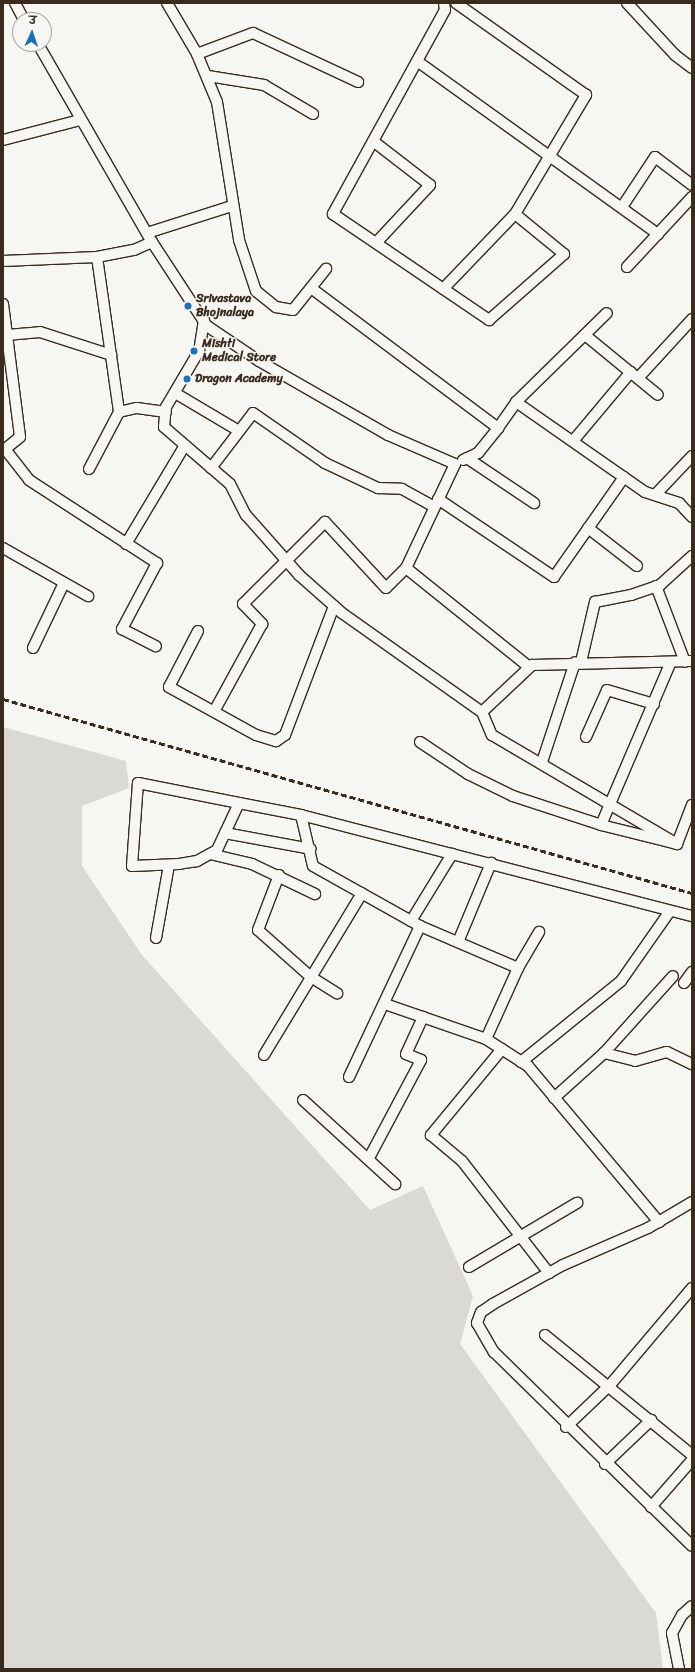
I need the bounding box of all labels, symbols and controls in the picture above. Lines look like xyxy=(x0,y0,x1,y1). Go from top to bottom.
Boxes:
text: उ xyxy=(28,11,37,30)
north arrow xyxy=(12,12,52,52)
place label: Srivastava Bhojnalaya xyxy=(196,292,254,320)
marker: Srivastava Bhojnalaya xyxy=(183,301,193,311)
place label: Mishti Medical Store xyxy=(202,337,276,365)
marker: Mishti Medical Store xyxy=(189,346,199,356)
place label: Dragon Academy xyxy=(195,372,283,386)
marker: Dragon Academy xyxy=(182,374,192,384)

